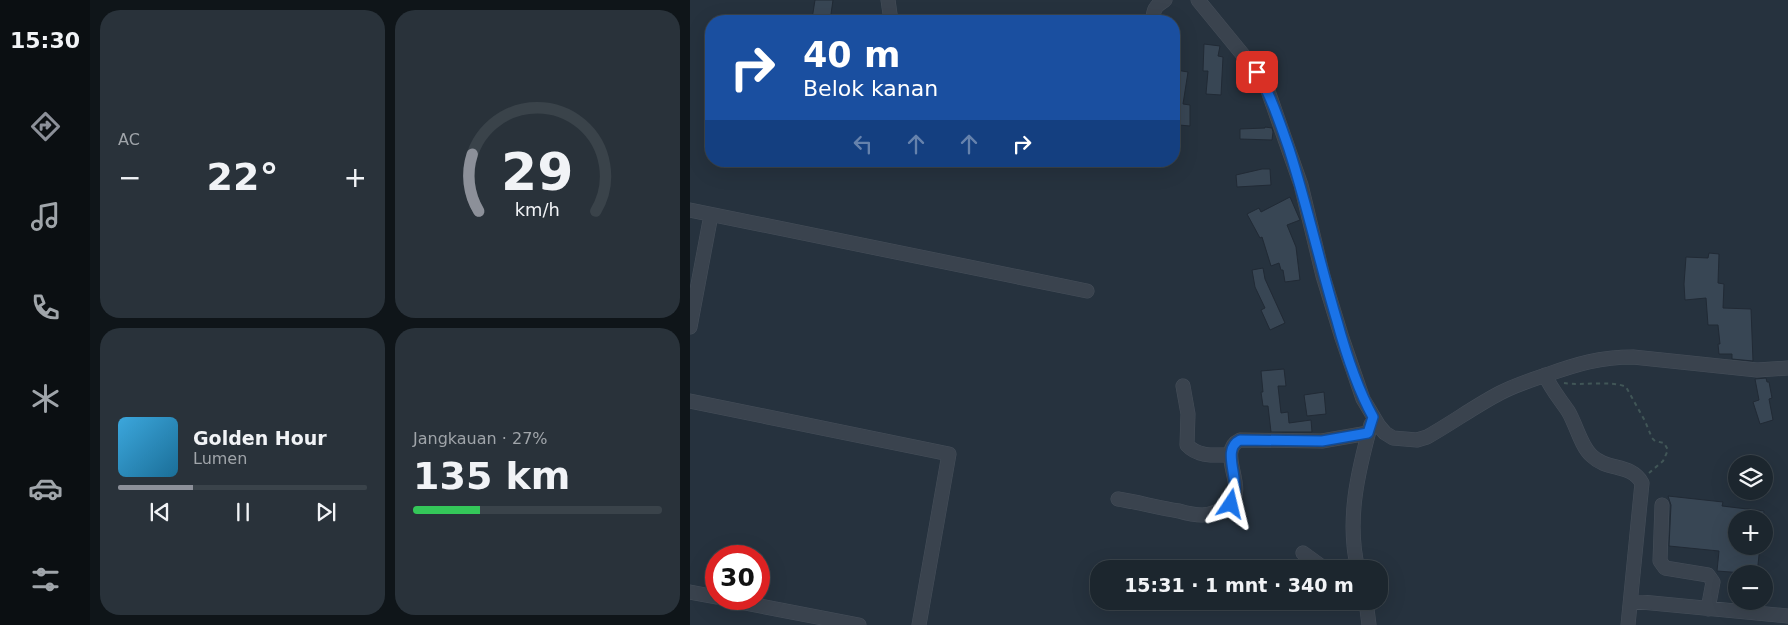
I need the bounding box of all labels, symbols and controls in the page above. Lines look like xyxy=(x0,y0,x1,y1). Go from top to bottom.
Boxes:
text: 15:30 xyxy=(10,28,80,53)
icon: right xyxy=(720,35,785,100)
text: 40 m xyxy=(803,35,900,75)
pin xyxy=(1236,51,1278,93)
icon: arrive xyxy=(1243,58,1271,86)
text: Belok kanan xyxy=(803,76,938,101)
icon: directions xyxy=(28,109,63,144)
text: AC xyxy=(118,130,140,149)
icon: left xyxy=(849,130,877,158)
icon: ahead xyxy=(902,130,930,158)
icon: ahead xyxy=(955,130,983,158)
icon: right xyxy=(1008,130,1036,158)
text: 29 xyxy=(501,142,574,202)
text: 22° xyxy=(207,155,278,199)
text: − xyxy=(118,161,141,194)
text: + xyxy=(344,161,367,194)
icon: music xyxy=(28,199,63,234)
text: km/h xyxy=(515,199,560,220)
icon: phone xyxy=(28,290,63,325)
icon: climate xyxy=(28,381,63,416)
text: Golden Hour xyxy=(193,427,327,449)
text: Jangkauan · 27% xyxy=(413,429,548,448)
text: Lumen xyxy=(193,449,247,468)
text: 135 km xyxy=(413,454,570,498)
map controls xyxy=(1728,455,1773,610)
button: layers xyxy=(1728,455,1773,500)
icon: car xyxy=(28,471,63,506)
position arrow xyxy=(1204,477,1256,529)
icon: previous xyxy=(146,498,174,526)
icon: pause xyxy=(229,498,257,526)
icon: next xyxy=(312,498,340,526)
button: + xyxy=(1728,510,1773,555)
speed limit sign: 30 xyxy=(705,545,770,610)
icon: filters xyxy=(28,562,63,597)
button: − xyxy=(1728,565,1773,610)
text: 15:31 · 1 mnt · 340 m xyxy=(1124,574,1354,596)

